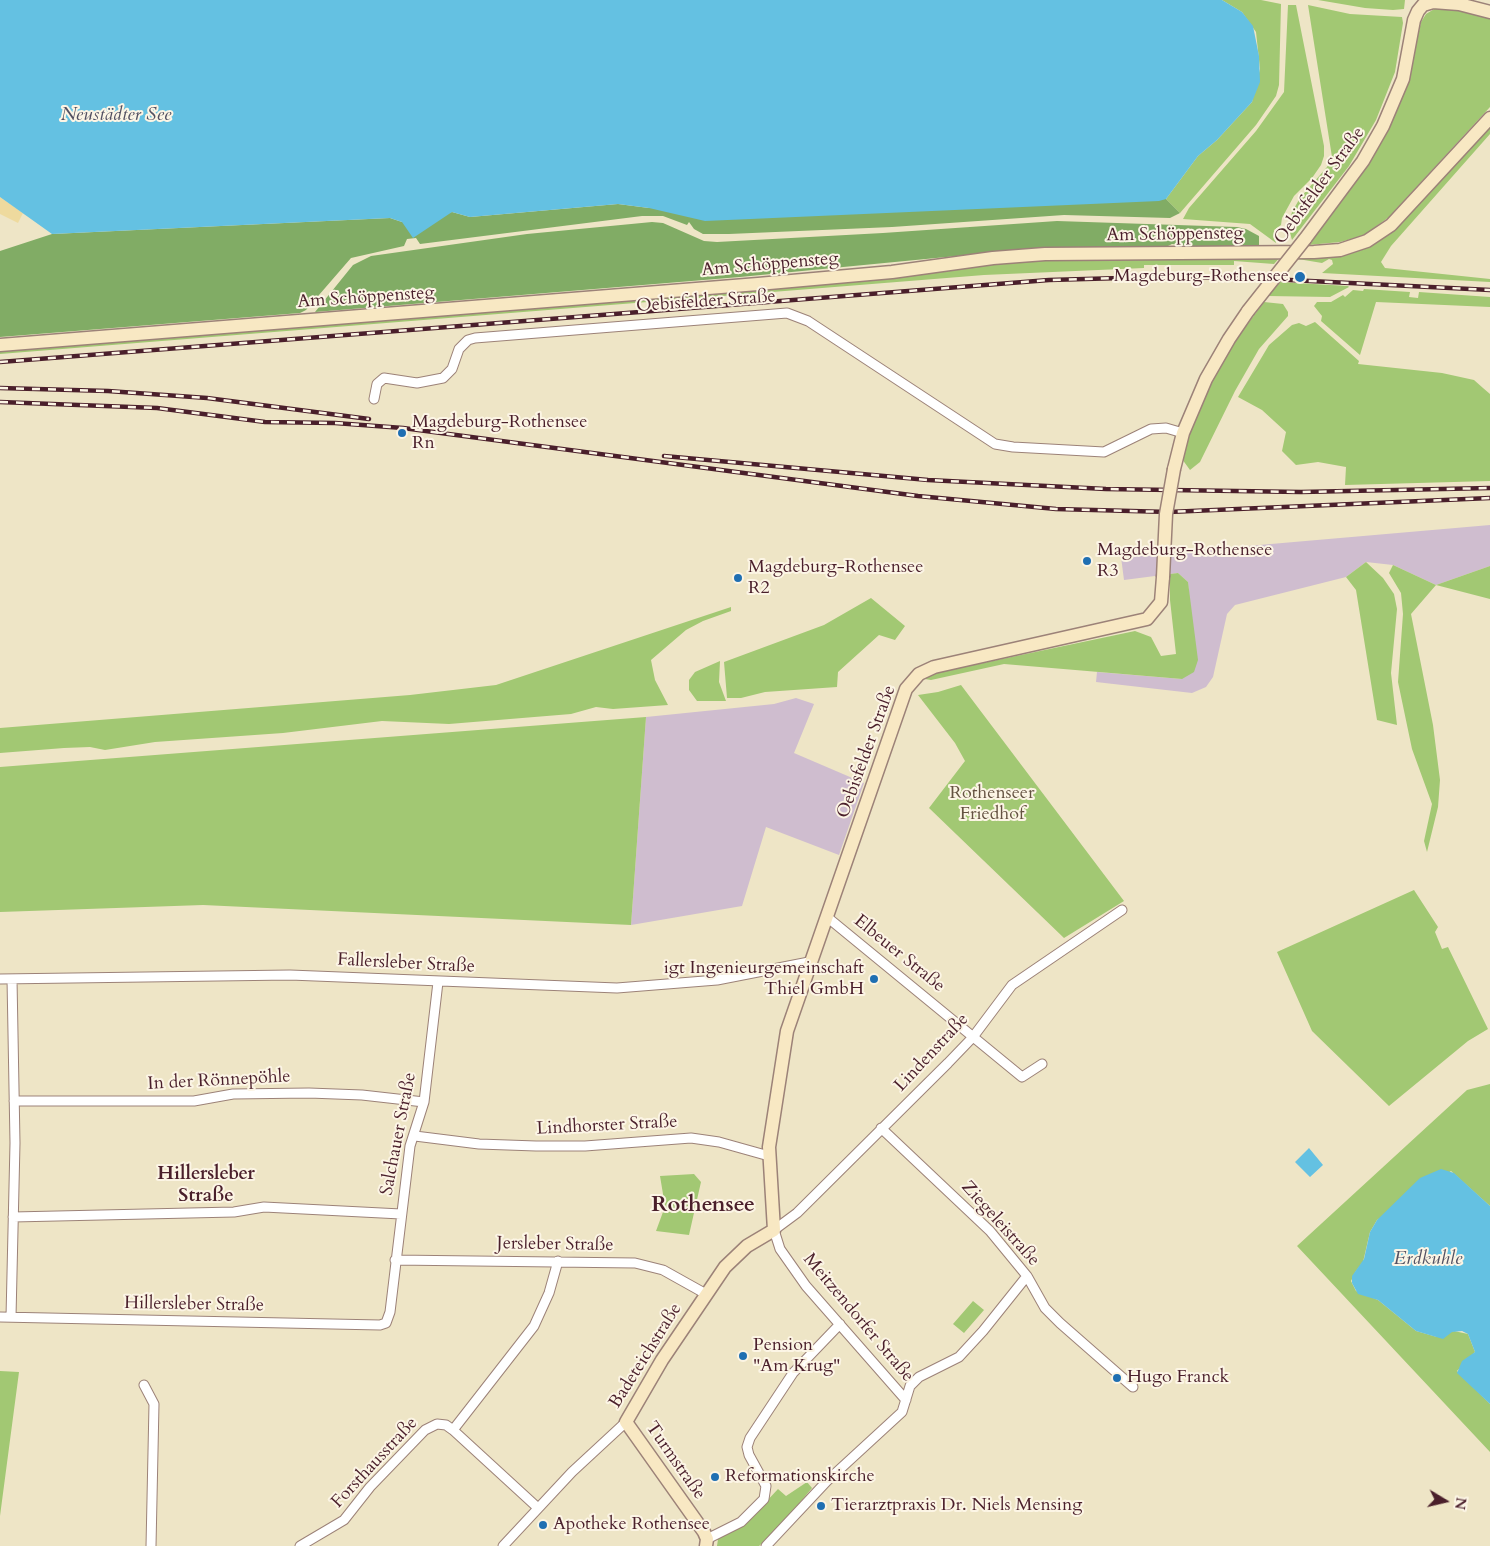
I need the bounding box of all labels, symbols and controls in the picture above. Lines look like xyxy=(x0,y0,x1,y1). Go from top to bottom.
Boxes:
water label: Neustädter See xyxy=(61,105,171,127)
street label: Oebisfelder Straße xyxy=(1270,123,1370,249)
street label: Am Schöppensteg xyxy=(1106,223,1244,247)
street label: Am Schöppensteg xyxy=(701,248,839,282)
place label: Magdeburg-Rothensee xyxy=(1114,266,1289,288)
marker: Magdeburg-Rothensee xyxy=(1293,270,1307,284)
street label: Am Schöppensteg xyxy=(297,282,435,314)
street label: Oebisfelder Straße xyxy=(636,286,776,318)
place label: Magdeburg-Rothensee Rn xyxy=(412,412,587,454)
marker: Magdeburg-Rothensee Rn xyxy=(396,427,408,439)
place label: Magdeburg-Rothensee R3 xyxy=(1097,540,1272,582)
marker: Magdeburg-Rothensee R3 xyxy=(1081,555,1093,567)
place label: Magdeburg-Rothensee R2 xyxy=(748,557,923,600)
marker: Magdeburg-Rothensee R2 xyxy=(732,572,744,584)
street label: Oebisfelder Straße xyxy=(833,683,901,821)
park label: Rothenseer Friedhof xyxy=(949,783,1035,826)
street label: Elbeuer Straße xyxy=(849,911,949,997)
street label: Fallersleber Straße xyxy=(337,950,475,978)
place label: igt Ingenieurgemeinschaft Thiel GmbH xyxy=(664,958,864,1001)
marker: igt Ingenieurgemeinschaft Thiel GmbH xyxy=(868,973,880,985)
street label: Lindenstraße xyxy=(890,1009,974,1097)
street label: In der Rönnepöhle xyxy=(147,1066,291,1096)
street label: Salchauer Straße xyxy=(377,1071,421,1197)
street label: Lindhorster Straße xyxy=(536,1112,678,1140)
district label: Hillersleber Straße xyxy=(157,1164,255,1208)
street label: Ziegeleistraße xyxy=(956,1177,1044,1271)
district label: Rothensee xyxy=(651,1193,755,1219)
street label: Jersleber Straße xyxy=(496,1233,614,1257)
street label: Meitzendorfer Straße xyxy=(798,1249,918,1387)
water label: Erdkuhle xyxy=(1394,1249,1462,1271)
street label: Hillersleber Straße xyxy=(124,1293,264,1317)
street label: Badeteichstraße xyxy=(605,1300,687,1412)
place label: Pension "Am Krug" xyxy=(753,1335,840,1378)
marker: Pension "Am Krug" xyxy=(737,1350,749,1362)
place label: Hugo Franck xyxy=(1127,1367,1229,1389)
marker: Hugo Franck xyxy=(1111,1372,1123,1384)
street label: Forsthausstraße xyxy=(327,1413,423,1513)
street label: Turmstraße xyxy=(640,1418,710,1504)
place label: Reformationskirche xyxy=(725,1466,875,1488)
marker: Reformationskirche xyxy=(709,1471,721,1483)
north arrow xyxy=(1420,1476,1470,1526)
place label: Tierarztpraxis Dr. Niels Mensing xyxy=(831,1495,1082,1517)
text: N xyxy=(1450,1496,1471,1511)
marker: Tierarztpraxis Dr. Niels Mensing xyxy=(815,1500,827,1512)
place label: Apotheke Rothensee xyxy=(553,1514,710,1536)
marker: Apotheke Rothensee xyxy=(537,1519,549,1531)

